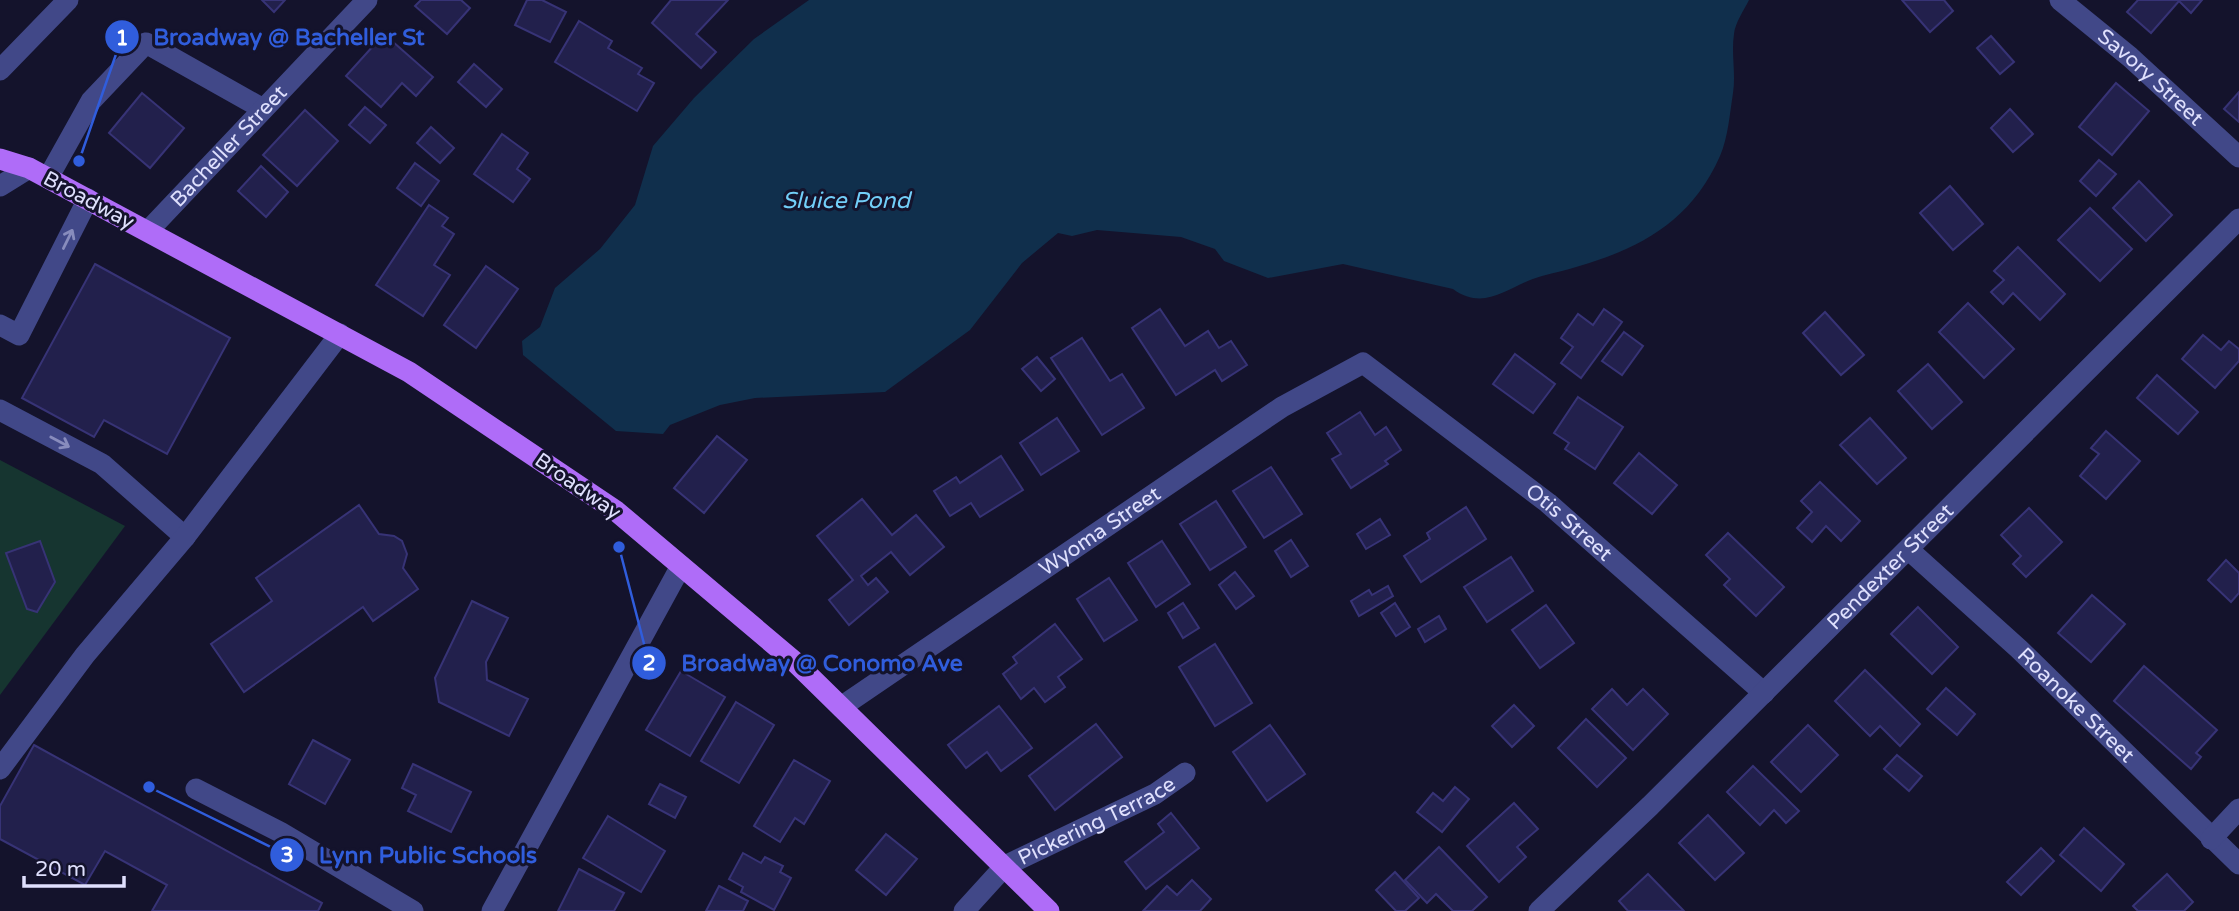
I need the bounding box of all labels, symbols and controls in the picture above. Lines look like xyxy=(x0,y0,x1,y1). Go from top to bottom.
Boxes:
callout: Broadway @ Bacheller St xyxy=(105,15,439,59)
text: Broadway @ Bacheller St xyxy=(153,24,425,52)
street label: Savory Street xyxy=(2092,24,2208,131)
text: 1 xyxy=(115,26,129,51)
street label: Bacheller Street xyxy=(165,80,292,212)
street label: Broadway xyxy=(39,166,138,235)
water label: Sluice Pond xyxy=(782,187,913,215)
one-way arrow xyxy=(62,229,76,250)
one-way arrow xyxy=(49,436,70,449)
street label: Broadway xyxy=(530,448,626,525)
street label: Otis Street xyxy=(1521,479,1617,567)
street label: Wyoma Street xyxy=(1035,481,1166,582)
street label: Pendexter Street xyxy=(1822,499,1959,635)
callout: Broadway @ Conomo Ave xyxy=(632,641,976,685)
street label: Roanoke Street xyxy=(2012,643,2140,768)
text: Broadway @ Conomo Ave xyxy=(681,650,963,678)
text: 2 xyxy=(642,651,656,676)
street label: Pickering Terrace xyxy=(1014,771,1181,871)
callout: Lynn Public Schools xyxy=(269,833,551,877)
text: Lynn Public Schools xyxy=(319,842,537,870)
text: 3 xyxy=(280,843,294,868)
scale bar xyxy=(24,844,124,888)
text: 20 m xyxy=(35,857,86,882)

